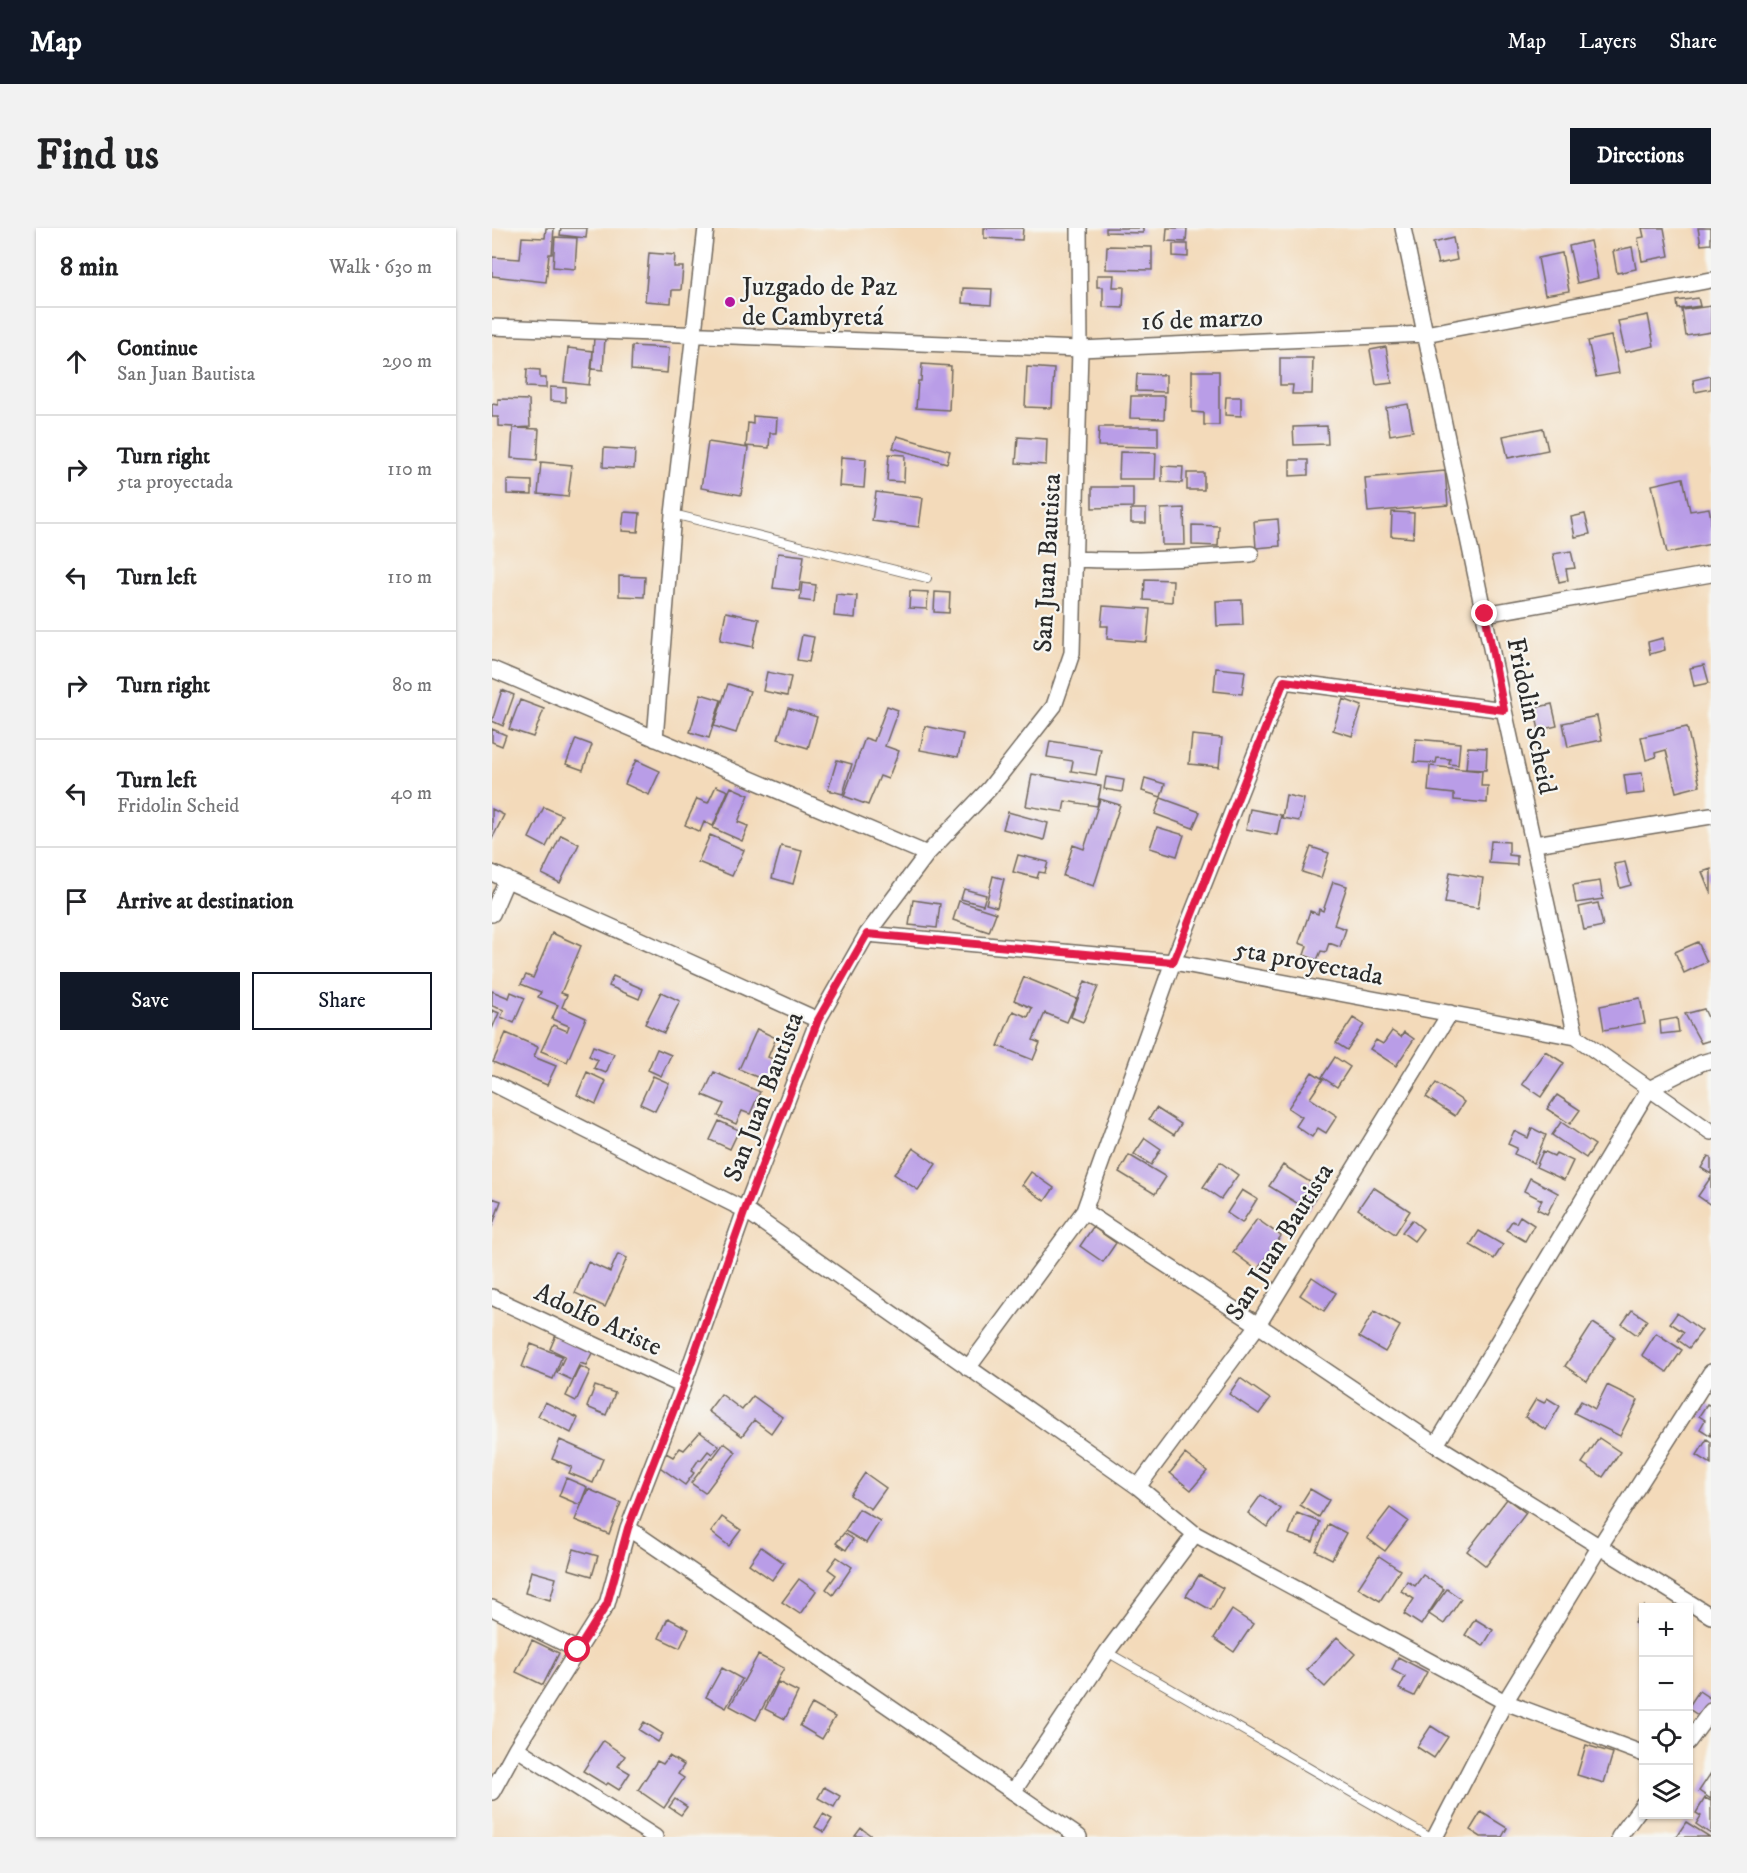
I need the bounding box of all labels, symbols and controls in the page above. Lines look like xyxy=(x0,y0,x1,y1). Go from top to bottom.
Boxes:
text: Map xyxy=(30,25,82,60)
text: Map xyxy=(1507,29,1546,55)
text: Layers xyxy=(1579,29,1637,55)
text: Share xyxy=(1670,29,1717,55)
button: Directions xyxy=(1570,128,1711,184)
text: Find us xyxy=(36,130,159,182)
text: 8 min xyxy=(60,251,118,284)
text: Walk · 630 m xyxy=(329,255,432,280)
place label: Juzgado de Paz de Cambyretá xyxy=(740,271,897,334)
marker: Juzgado de Paz de Cambyretá xyxy=(723,295,737,309)
street label: 16 de marzo xyxy=(1140,301,1264,339)
text: Continue xyxy=(117,335,198,362)
icon: ahead xyxy=(60,345,93,378)
text: 290 m xyxy=(382,349,432,374)
text: San Juan Bautista xyxy=(117,362,255,387)
text: Turn right xyxy=(117,443,210,470)
icon: right xyxy=(60,453,93,486)
text: 110 m xyxy=(387,457,432,482)
text: 5ta proyectada xyxy=(117,470,233,495)
street label: San Juan Bautista xyxy=(1027,472,1069,654)
icon: left xyxy=(60,561,93,594)
text: Turn left xyxy=(117,564,197,591)
text: 110 m xyxy=(387,565,432,590)
route end xyxy=(1471,600,1497,626)
street label: Fridolin Scheid xyxy=(1498,635,1564,797)
icon: right xyxy=(60,669,93,702)
text: Turn right xyxy=(117,672,210,699)
text: 80 m xyxy=(392,673,432,698)
text: Turn left xyxy=(117,767,197,794)
icon: left xyxy=(60,777,93,810)
text: 40 m xyxy=(390,781,432,806)
text: Fridolin Scheid xyxy=(117,794,239,819)
icon: arrive xyxy=(60,885,93,918)
text: Arrive at destination xyxy=(117,888,294,915)
street label: 5ta proyectada xyxy=(1232,932,1386,994)
button: Save xyxy=(60,972,240,1030)
button: Share xyxy=(252,972,432,1030)
street label: San Juan Bautista xyxy=(716,1007,812,1187)
street label: San Juan Bautista xyxy=(1218,1157,1342,1327)
street label: Adolfo Ariste xyxy=(529,1276,667,1364)
map controls xyxy=(1639,1603,1693,1819)
button: + xyxy=(1639,1603,1693,1657)
route start xyxy=(564,1636,590,1662)
button: − xyxy=(1639,1657,1693,1711)
button: locate xyxy=(1639,1711,1693,1765)
button: layers xyxy=(1639,1765,1693,1819)

